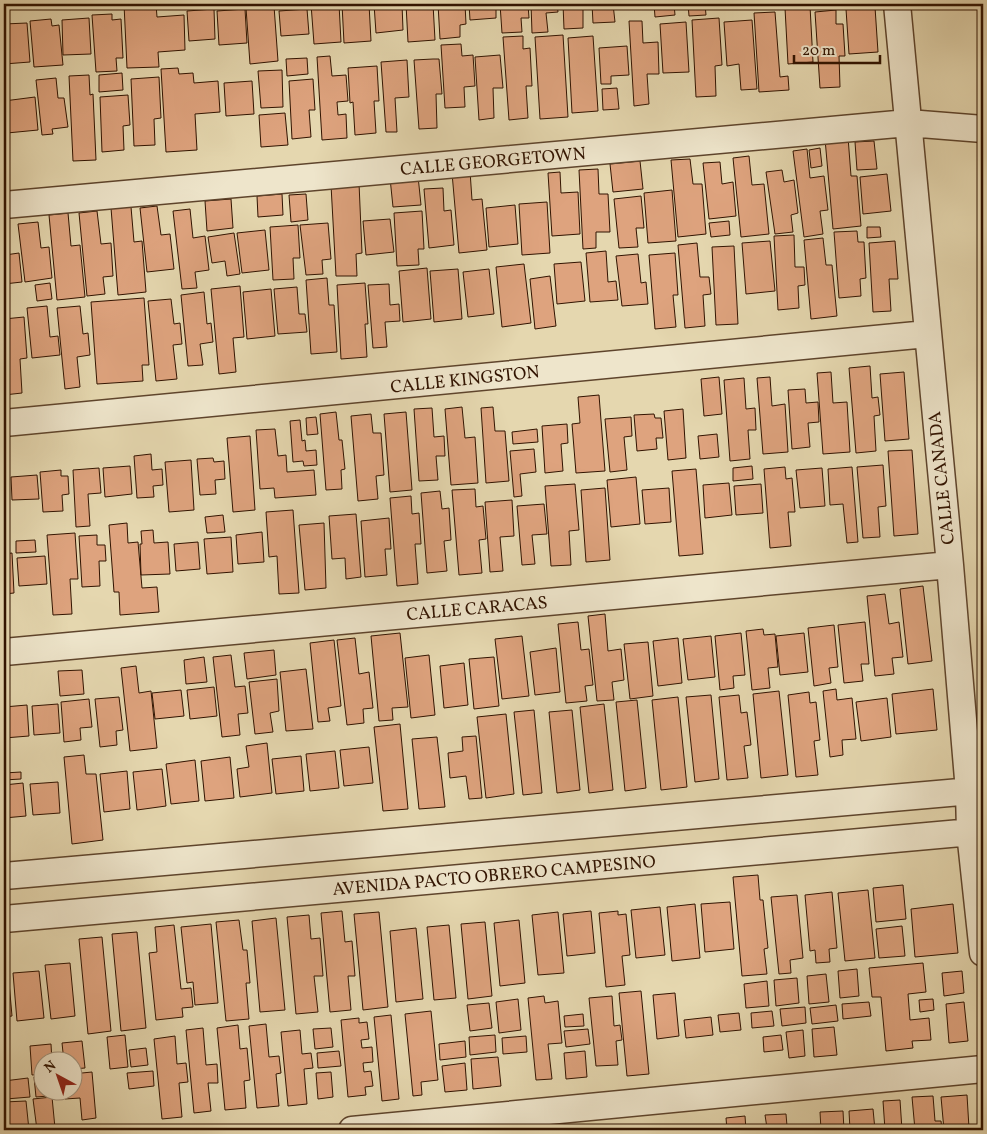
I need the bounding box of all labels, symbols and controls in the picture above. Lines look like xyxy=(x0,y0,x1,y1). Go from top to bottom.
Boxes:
scale bar xyxy=(794,32,881,64)
text: 20 m xyxy=(802,41,835,62)
street label: CALLE GEORGETOWN xyxy=(399,142,587,183)
street label: CALLE KINGSTON xyxy=(389,360,541,401)
street label: CALLE CANADA xyxy=(923,410,962,546)
street label: CALLE CARACAS xyxy=(406,591,549,628)
street label: AVENIDA PACTO OBRERO CAMPESINO xyxy=(332,850,657,903)
north arrow xyxy=(32,1052,82,1102)
text: N xyxy=(41,1057,61,1078)

